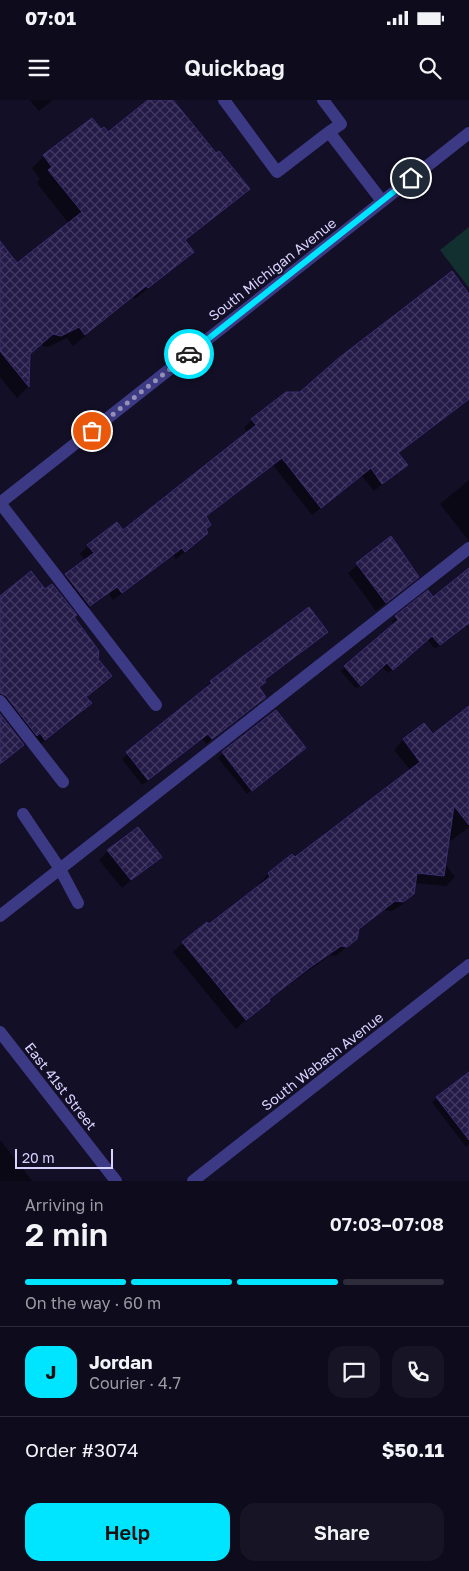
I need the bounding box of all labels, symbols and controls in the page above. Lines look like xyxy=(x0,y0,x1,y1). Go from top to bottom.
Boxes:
text: 07:01 xyxy=(25,6,76,29)
icon: menu xyxy=(25,54,53,82)
text: Quickbag xyxy=(184,54,285,81)
icon: search xyxy=(416,54,444,82)
pin xyxy=(390,157,432,199)
icon: home xyxy=(397,164,425,192)
street label: South Michigan Avenue xyxy=(205,214,339,324)
courier xyxy=(164,329,214,379)
icon: car xyxy=(175,340,203,368)
pin xyxy=(71,410,113,452)
icon: bag xyxy=(78,417,106,445)
street label: South Wabash Avenue xyxy=(258,1008,386,1114)
street label: East 41st Street xyxy=(22,1039,100,1133)
scale bar xyxy=(15,1146,112,1169)
text: 20 m xyxy=(22,1149,55,1166)
text: Arriving in xyxy=(25,1195,104,1215)
text: 07:03–07:08 xyxy=(330,1212,444,1235)
text: 2 min xyxy=(25,1215,108,1253)
text: On the way · 60 m xyxy=(25,1293,161,1313)
button: chat xyxy=(328,1346,380,1398)
button: phone xyxy=(392,1346,444,1398)
text: Jordan xyxy=(89,1350,153,1373)
text: J xyxy=(46,1360,56,1383)
text: Courier · 4.7 xyxy=(89,1373,181,1393)
text: Order #3074 xyxy=(25,1438,139,1461)
text: $50.11 xyxy=(382,1438,444,1461)
button: Help xyxy=(25,1503,230,1561)
button: Share xyxy=(240,1503,444,1561)

